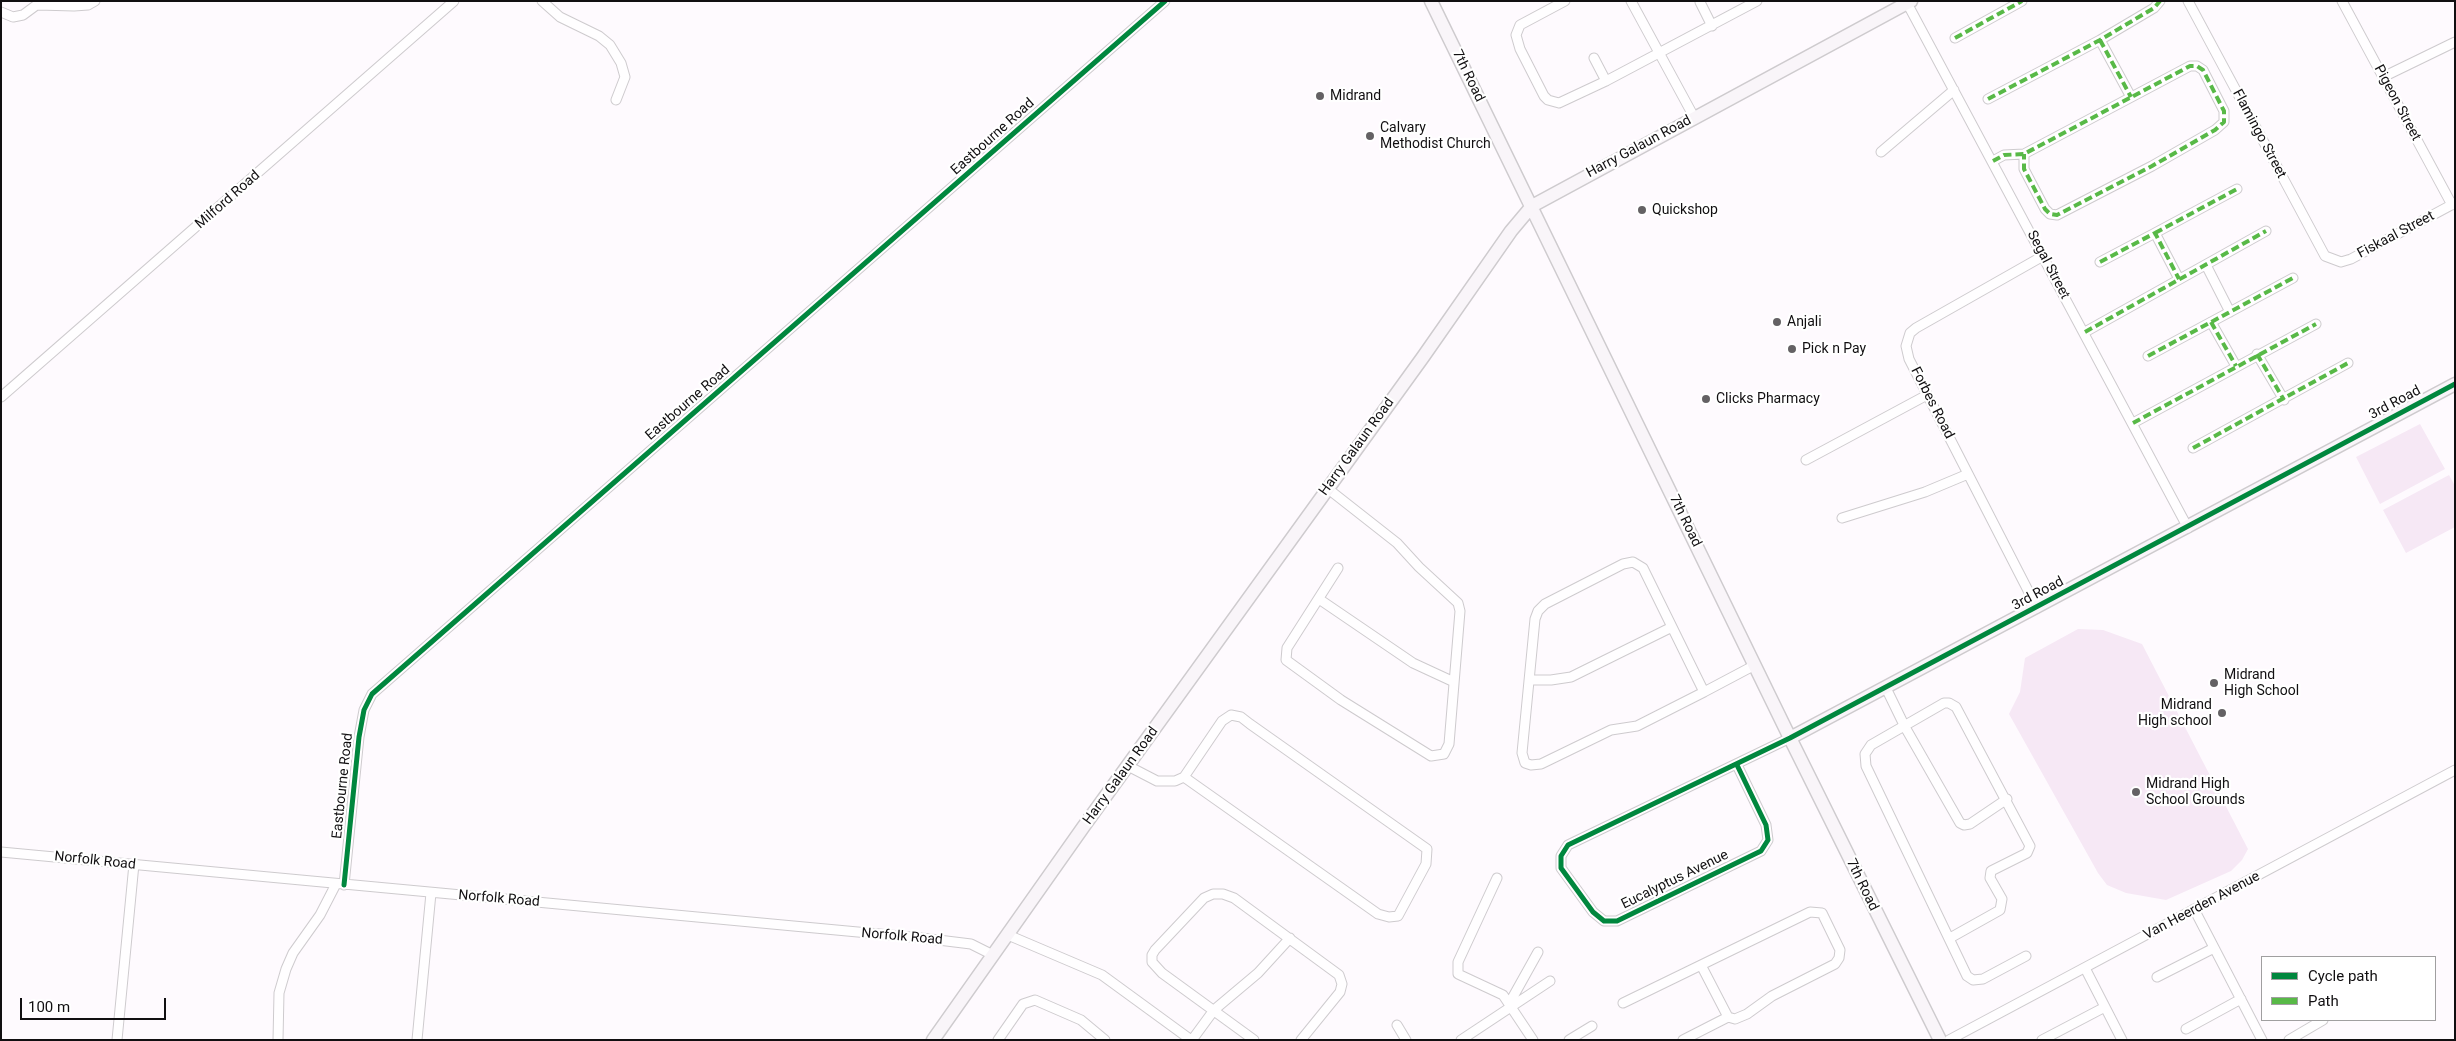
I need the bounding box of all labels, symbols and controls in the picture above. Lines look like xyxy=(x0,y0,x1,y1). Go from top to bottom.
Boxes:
street label: 7th Road xyxy=(1448,47,1488,105)
street label: Pigeon Street xyxy=(2370,62,2424,144)
street label: Flamingo Street xyxy=(2228,87,2290,181)
place label: Midrand xyxy=(1330,88,1381,104)
marker: Midrand xyxy=(1314,90,1326,102)
street label: Eastbourne Road xyxy=(948,95,1038,179)
street label: Harry Galaun Road xyxy=(1584,112,1694,182)
place label: Calvary Methodist Church xyxy=(1380,120,1491,152)
marker: Calvary Methodist Church xyxy=(1364,130,1376,142)
street label: Milford Road xyxy=(192,167,264,233)
place label: Quickshop xyxy=(1652,202,1718,218)
marker: Quickshop xyxy=(1636,204,1648,216)
street label: Fiskaal Street xyxy=(2355,208,2437,262)
street label: Segal Street xyxy=(2023,228,2073,302)
place label: Anjali xyxy=(1787,314,1822,330)
marker: Anjali xyxy=(1771,316,1783,328)
place label: Pick n Pay xyxy=(1802,341,1866,357)
marker: Pick n Pay xyxy=(1786,343,1798,355)
street label: Eastbourne Road xyxy=(642,362,734,444)
street label: Forbes Road xyxy=(1907,364,1957,442)
street label: 3rd Road xyxy=(2366,382,2424,424)
place label: Clicks Pharmacy xyxy=(1716,391,1820,407)
marker: Clicks Pharmacy xyxy=(1700,393,1712,405)
street label: Harry Galaun Road xyxy=(1316,395,1398,499)
street label: 7th Road xyxy=(1665,492,1705,550)
street label: 3rd Road xyxy=(2009,573,2067,615)
place label: Midrand High School xyxy=(2224,667,2299,700)
marker: Midrand High School xyxy=(2208,677,2220,689)
place label: Midrand High school xyxy=(2138,697,2212,730)
marker: Midrand High school xyxy=(2216,707,2228,719)
street label: Harry Galaun Road xyxy=(1080,724,1162,828)
street label: Eastbourne Road xyxy=(329,732,357,840)
place label: Midrand High School Grounds xyxy=(2146,776,2245,809)
marker: Midrand High School Grounds xyxy=(2130,786,2142,798)
street label: Eucalyptus Avenue xyxy=(1619,847,1731,913)
street label: Norfolk Road xyxy=(53,848,137,874)
street label: 7th Road xyxy=(1842,856,1882,914)
street label: Van Heerden Avenue xyxy=(2141,868,2263,944)
street label: Norfolk Road xyxy=(458,887,540,911)
street label: Norfolk Road xyxy=(861,925,943,949)
legend xyxy=(2261,956,2436,1021)
text: Cycle path xyxy=(2308,967,2378,985)
scale bar xyxy=(22,988,169,1020)
text: Path xyxy=(2308,992,2339,1010)
text: 100 m xyxy=(28,998,70,1016)

